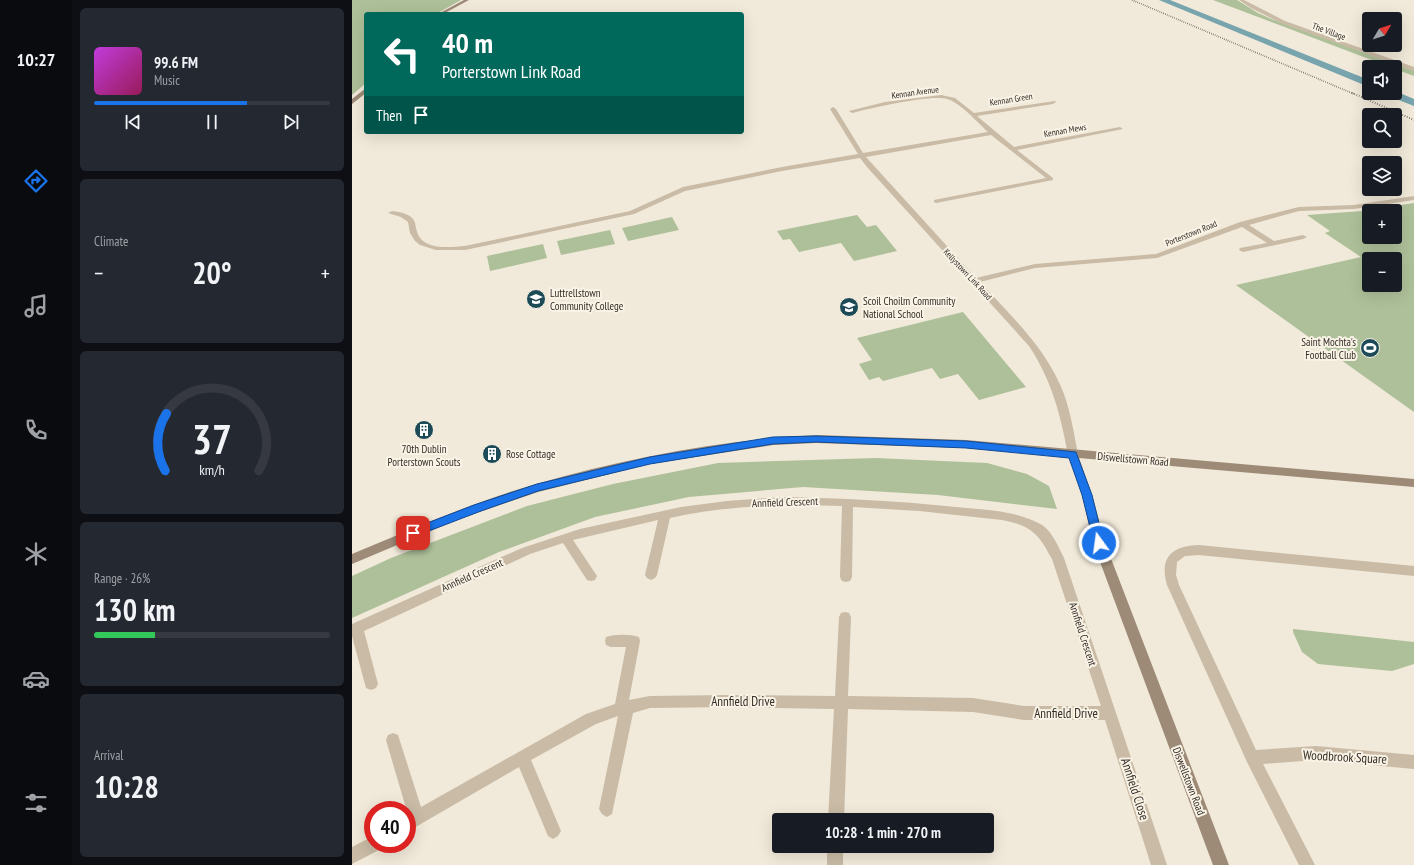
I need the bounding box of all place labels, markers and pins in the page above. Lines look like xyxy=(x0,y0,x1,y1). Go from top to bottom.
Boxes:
place label: Luttrellstown Community College xyxy=(550,286,624,313)
school or university icon: Luttrellstown Community College xyxy=(525,288,547,310)
place label: Scoil Choilm Community National School xyxy=(863,294,956,321)
school or university icon: Scoil Choilm Community National School xyxy=(838,296,860,318)
place label: Saint Mochta's Football Club xyxy=(1301,335,1356,362)
sports icon: Saint Mochta's Football Club xyxy=(1359,337,1381,359)
building icon: 70th Dublin Porterstown Scouts xyxy=(413,419,435,441)
place label: 70th Dublin Porterstown Scouts xyxy=(388,442,461,469)
building icon: Rose Cottage xyxy=(481,443,503,465)
place label: Rose Cottage xyxy=(506,447,556,461)
pin xyxy=(396,516,430,550)

